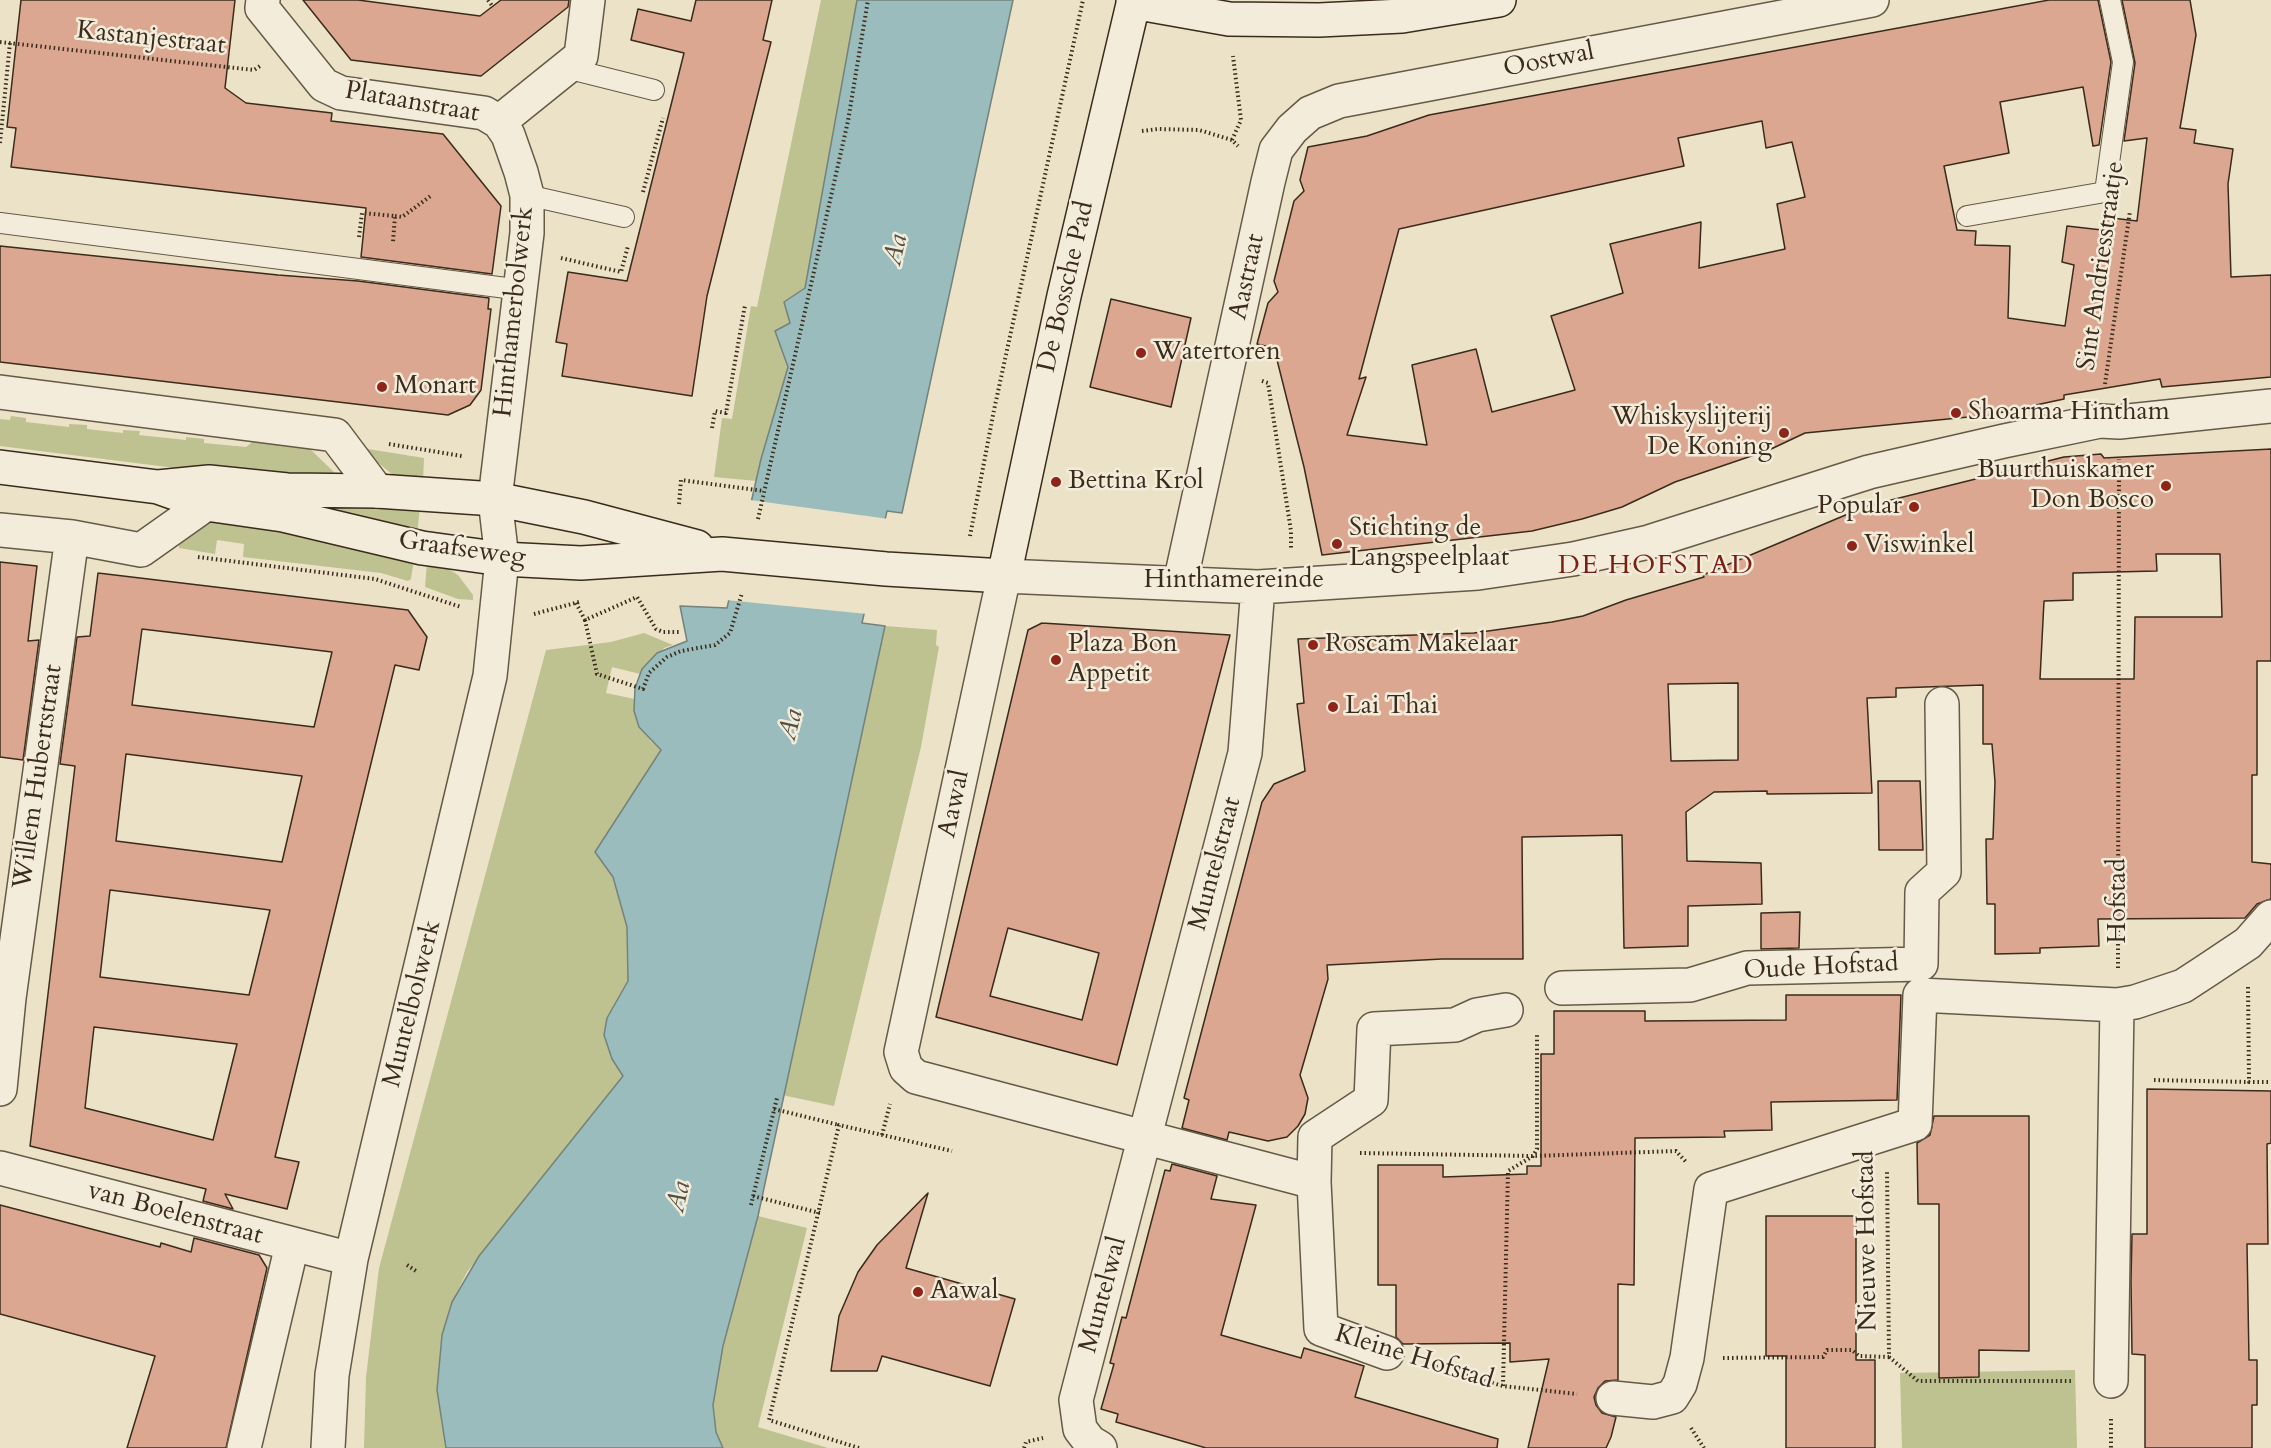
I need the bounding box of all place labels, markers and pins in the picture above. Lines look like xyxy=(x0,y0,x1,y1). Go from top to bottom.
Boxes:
place label: Watertoren xyxy=(1153,337,1281,369)
marker: Watertoren xyxy=(1134,346,1148,360)
place label: Monart xyxy=(394,371,476,403)
marker: Monart xyxy=(375,380,389,394)
place label: Shoarma Hintham xyxy=(1968,397,2170,429)
place label: Whiskyslijterij De Koning xyxy=(1611,402,1772,464)
marker: Shoarma Hintham xyxy=(1949,406,1963,420)
marker: Whiskyslijterij De Koning xyxy=(1777,426,1791,440)
place label: Buurthuiskamer Don Bosco xyxy=(1977,455,2154,516)
place label: Bettina Krol xyxy=(1068,466,1204,498)
marker: Bettina Krol xyxy=(1049,475,1063,489)
marker: Buurthuiskamer Don Bosco xyxy=(2159,479,2173,493)
place label: Popular xyxy=(1817,491,1902,523)
marker: Popular xyxy=(1907,500,1921,514)
place label: Stichting de Langspeelplaat xyxy=(1349,513,1509,574)
place label: Viswinkel xyxy=(1864,530,1974,562)
marker: Stichting de Langspeelplaat xyxy=(1330,537,1344,551)
marker: Viswinkel xyxy=(1845,539,1859,553)
place label: Plaza Bon Appetit xyxy=(1068,629,1178,690)
place label: Roscam Makelaar xyxy=(1325,629,1518,661)
marker: Roscam Makelaar xyxy=(1306,638,1320,652)
marker: Plaza Bon Appetit xyxy=(1049,653,1063,667)
place label: Lai Thai xyxy=(1345,691,1438,723)
marker: Lai Thai xyxy=(1326,700,1340,714)
place label: Aawal xyxy=(930,1276,998,1308)
marker: Aawal xyxy=(911,1285,925,1299)

